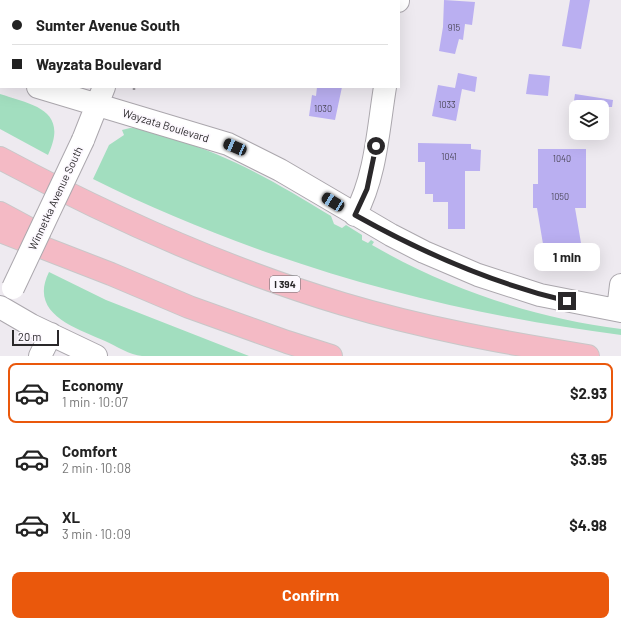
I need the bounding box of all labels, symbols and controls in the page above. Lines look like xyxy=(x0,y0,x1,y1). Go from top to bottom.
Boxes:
text: Sumter Avenue South xyxy=(36,16,180,34)
house number: 915 xyxy=(448,22,461,33)
text: Wayzata Boulevard xyxy=(36,55,161,73)
house number: 1033 xyxy=(438,99,456,110)
map controls xyxy=(569,100,609,140)
button: layers xyxy=(569,100,609,140)
house number: 1030 xyxy=(314,103,332,114)
street label: Wayzata Boulevard xyxy=(121,106,211,144)
car xyxy=(222,137,248,157)
route start xyxy=(367,137,385,155)
street label: Winnetka Avenue South xyxy=(25,144,85,252)
house number: 1041 xyxy=(441,151,457,162)
house number: 1040 xyxy=(553,153,571,164)
car xyxy=(320,191,346,213)
house number: 1050 xyxy=(551,191,569,202)
callout: 1 min xyxy=(534,243,600,271)
text: 1 min xyxy=(553,249,581,265)
road number: I 394 xyxy=(270,276,300,292)
route end xyxy=(558,292,576,310)
scale bar xyxy=(12,328,59,347)
text: 20 m xyxy=(18,330,41,343)
icon: car xyxy=(14,375,50,411)
text: Economy xyxy=(62,376,123,394)
text: $2.93 xyxy=(570,384,607,402)
text: 1 min · 10:07 xyxy=(62,394,128,410)
icon: car xyxy=(14,441,50,477)
text: Comfort xyxy=(62,442,117,460)
text: $3.95 xyxy=(570,450,607,468)
text: 2 min · 10:08 xyxy=(62,460,131,476)
icon: car xyxy=(14,507,50,543)
text: XL xyxy=(62,508,80,526)
text: $4.98 xyxy=(569,516,607,534)
text: 3 min · 10:09 xyxy=(62,526,131,542)
button: Confirm xyxy=(12,572,609,618)

